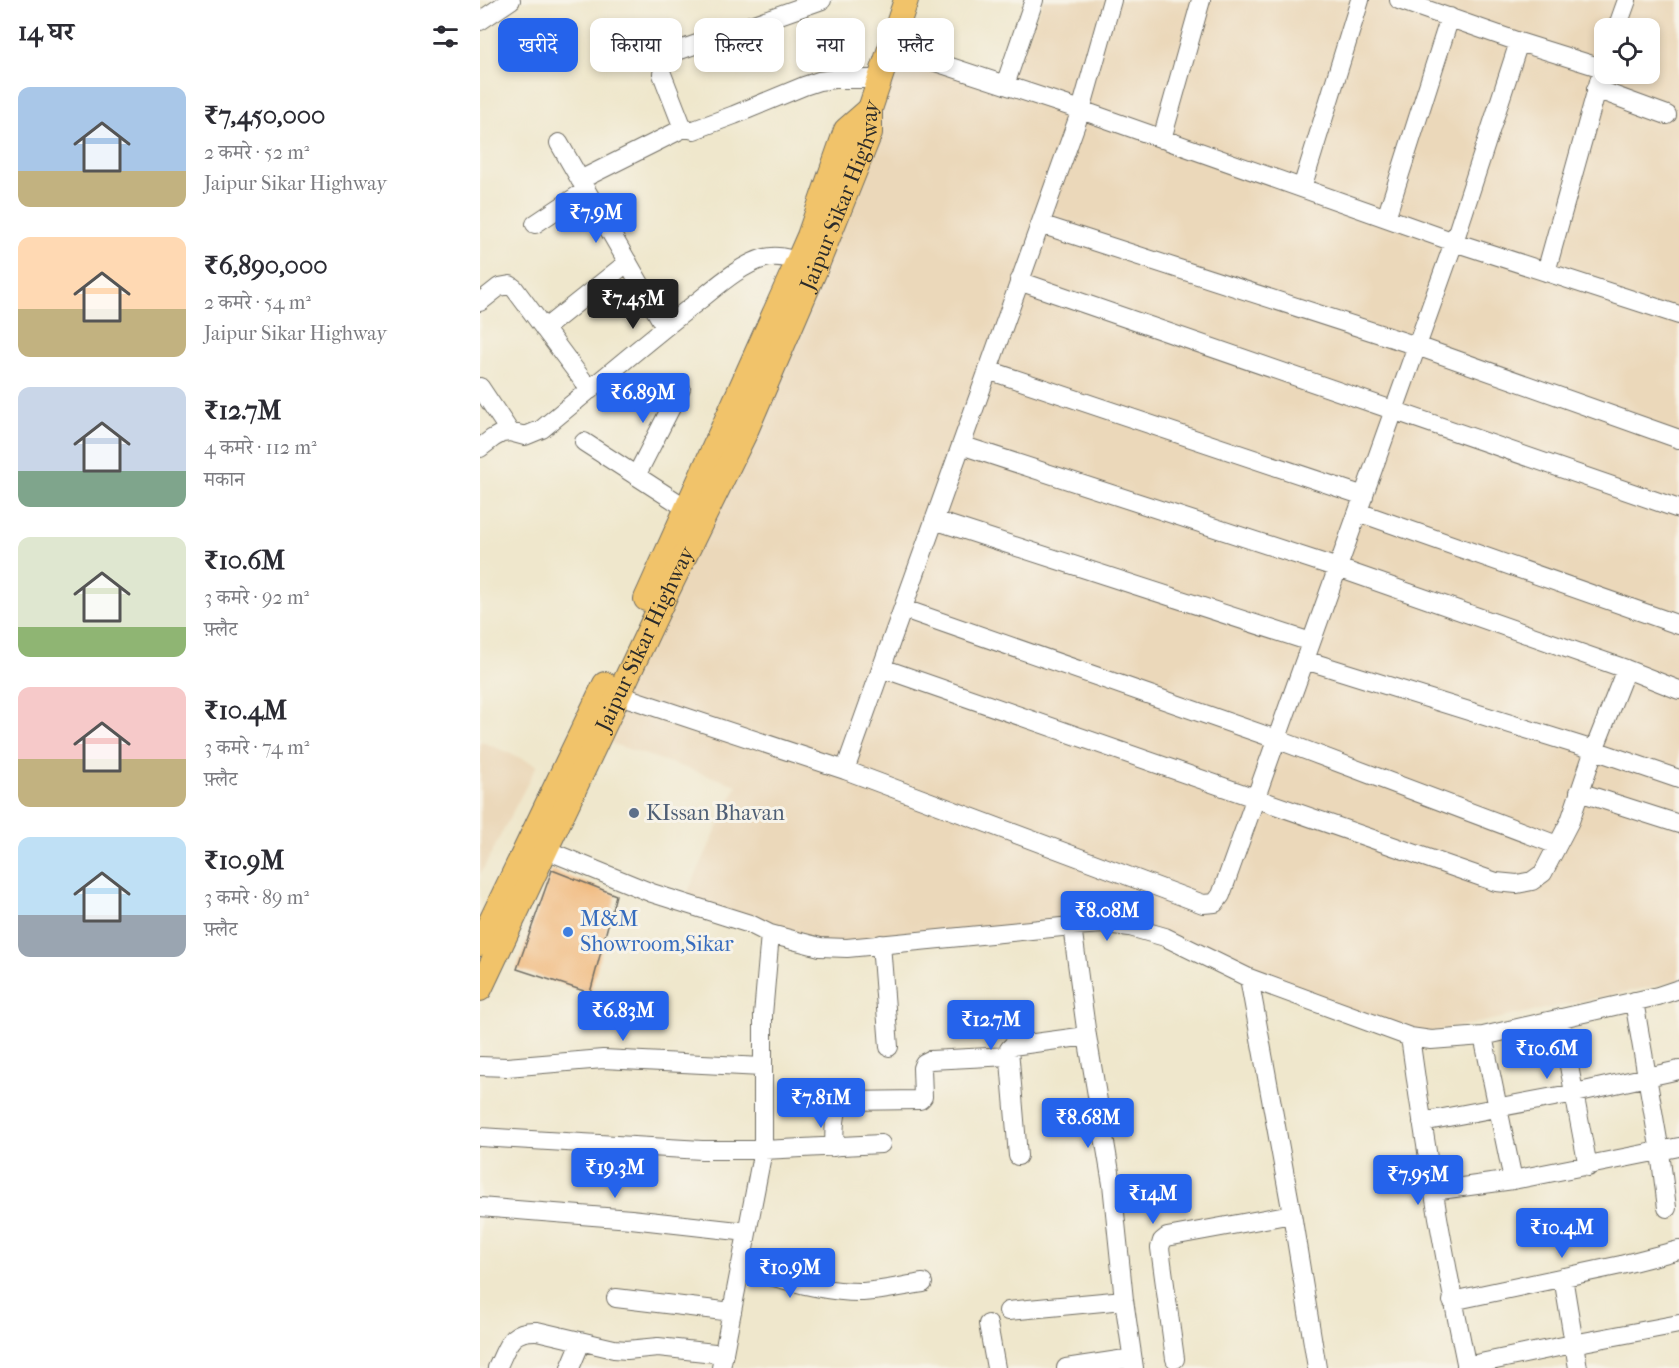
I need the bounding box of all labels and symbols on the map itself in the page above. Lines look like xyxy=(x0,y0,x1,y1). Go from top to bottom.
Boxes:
street label: Jaipur Sikar Highway xyxy=(794,95,885,296)
pin: ₹7.9M xyxy=(554,193,638,244)
pin: ₹7.45M xyxy=(584,279,682,330)
pin: ₹6.89M xyxy=(594,373,692,424)
street label: Jaipur Sikar Highway xyxy=(589,541,701,737)
place label: KIssan Bhavan xyxy=(646,800,785,826)
marker: KIssan Bhavan xyxy=(627,806,641,820)
pin: ₹8.08M xyxy=(1058,891,1156,942)
place label: M&M Showroom,Sikar xyxy=(580,906,734,957)
marker: M&M Showroom,Sikar xyxy=(561,925,575,939)
pin: ₹6.83M xyxy=(574,991,672,1042)
pin: ₹12.7M xyxy=(942,1000,1040,1051)
pin: ₹10.6M xyxy=(1498,1029,1596,1080)
pin: ₹7.81M xyxy=(772,1078,870,1129)
pin: ₹8.68M xyxy=(1039,1098,1137,1149)
pin: ₹19.3M xyxy=(566,1148,664,1199)
pin: ₹7.95M xyxy=(1369,1155,1467,1206)
pin: ₹14M xyxy=(1117,1174,1189,1225)
pin: ₹10.4M xyxy=(1513,1208,1611,1259)
pin: ₹10.9M xyxy=(741,1248,839,1299)

